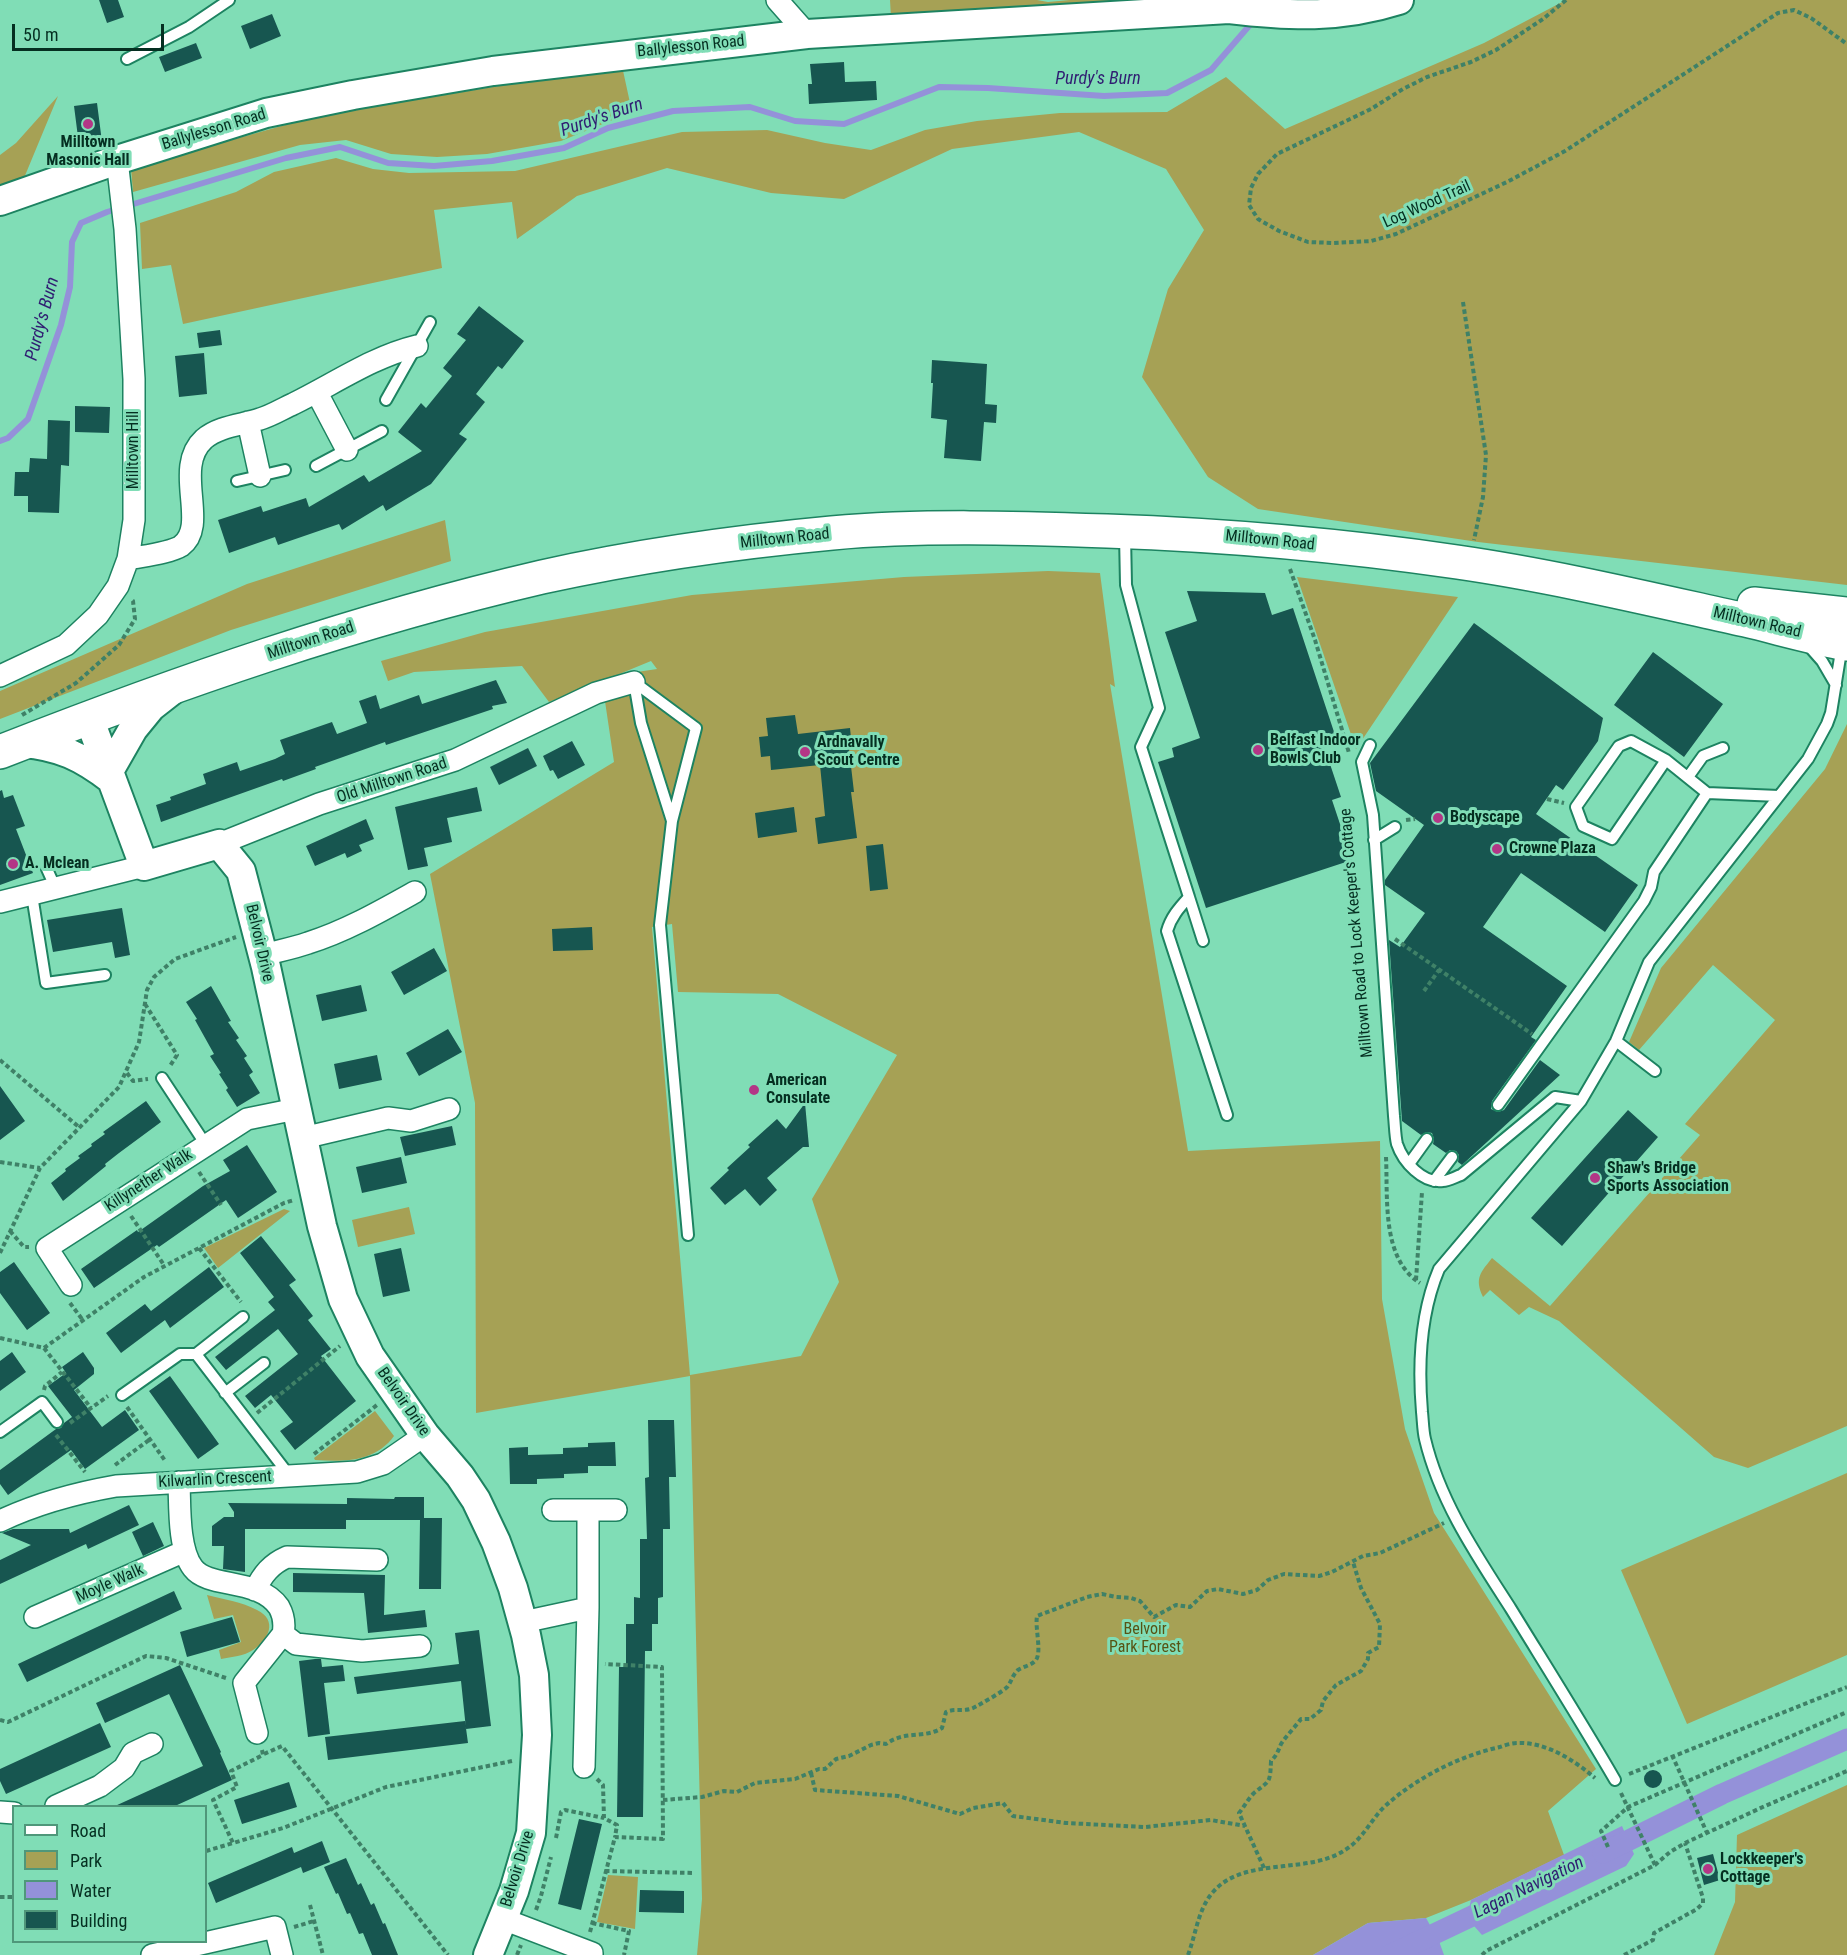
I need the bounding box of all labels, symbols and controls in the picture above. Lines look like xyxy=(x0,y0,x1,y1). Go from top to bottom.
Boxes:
scale bar xyxy=(15,12,166,50)
text: 50 m xyxy=(23,24,58,45)
street label: Ballylesson Road xyxy=(636,32,746,62)
water label: Purdy's Burn xyxy=(1055,68,1141,90)
water label: Purdy's Burn xyxy=(558,94,646,142)
street label: Ballylesson Road xyxy=(160,105,268,155)
marker: Milltown Masonic Hall xyxy=(81,117,95,131)
place label: Milltown Masonic Hall xyxy=(46,133,130,171)
street label: Log Wood Trail xyxy=(1380,177,1474,233)
water label: Purdy's Burn xyxy=(22,275,64,363)
street label: Milltown Hill xyxy=(124,411,144,489)
street label: Milltown Road xyxy=(739,525,831,553)
street label: Milltown Road xyxy=(1224,527,1316,555)
street label: Milltown Road xyxy=(1711,604,1803,642)
street label: Milltown Road xyxy=(265,618,357,664)
place label: Belfast Indoor Bowls Club xyxy=(1270,731,1361,769)
place label: Ardnavally Scout Centre xyxy=(817,733,900,771)
marker: Belfast Indoor Bowls Club xyxy=(1251,743,1265,757)
marker: Ardnavally Scout Centre xyxy=(798,745,812,759)
street label: Old Milltown Road xyxy=(335,754,449,808)
street label: Milltown Road to Lock Keeper's Cottage xyxy=(1337,808,1377,1058)
place label: Bodyscape xyxy=(1450,808,1520,828)
marker: Bodyscape xyxy=(1431,811,1445,825)
place label: Crowne Plaza xyxy=(1509,839,1596,859)
marker: Crowne Plaza xyxy=(1490,842,1504,856)
place label: A. Mclean xyxy=(25,854,89,874)
marker: A. Mclean xyxy=(6,857,20,871)
street label: Belvoir Drive xyxy=(241,902,277,984)
place label: American Consulate xyxy=(766,1071,830,1109)
marker: American Consulate xyxy=(747,1083,761,1097)
street label: Killynether Walk xyxy=(102,1146,196,1216)
place label: Shaw's Bridge Sports Association xyxy=(1607,1159,1729,1197)
marker: Shaw's Bridge Sports Association xyxy=(1588,1171,1602,1185)
street label: Belvoir Drive xyxy=(373,1364,433,1440)
street label: Kilwarlin Crescent xyxy=(158,1467,272,1493)
street label: Moyle Walk xyxy=(73,1561,147,1607)
park label: Belvoir Park Forest xyxy=(1109,1620,1181,1658)
legend xyxy=(12,1805,207,1943)
text: Road xyxy=(70,1820,106,1841)
street label: Belvoir Drive xyxy=(497,1829,539,1909)
text: Park xyxy=(70,1850,102,1871)
place label: Lockkeeper's Cottage xyxy=(1720,1850,1804,1888)
water label: Lagan Navigation xyxy=(1470,1852,1588,1924)
marker: Lockkeeper's Cottage xyxy=(1701,1862,1715,1876)
text: Water xyxy=(70,1880,111,1901)
text: Building xyxy=(70,1910,127,1931)

